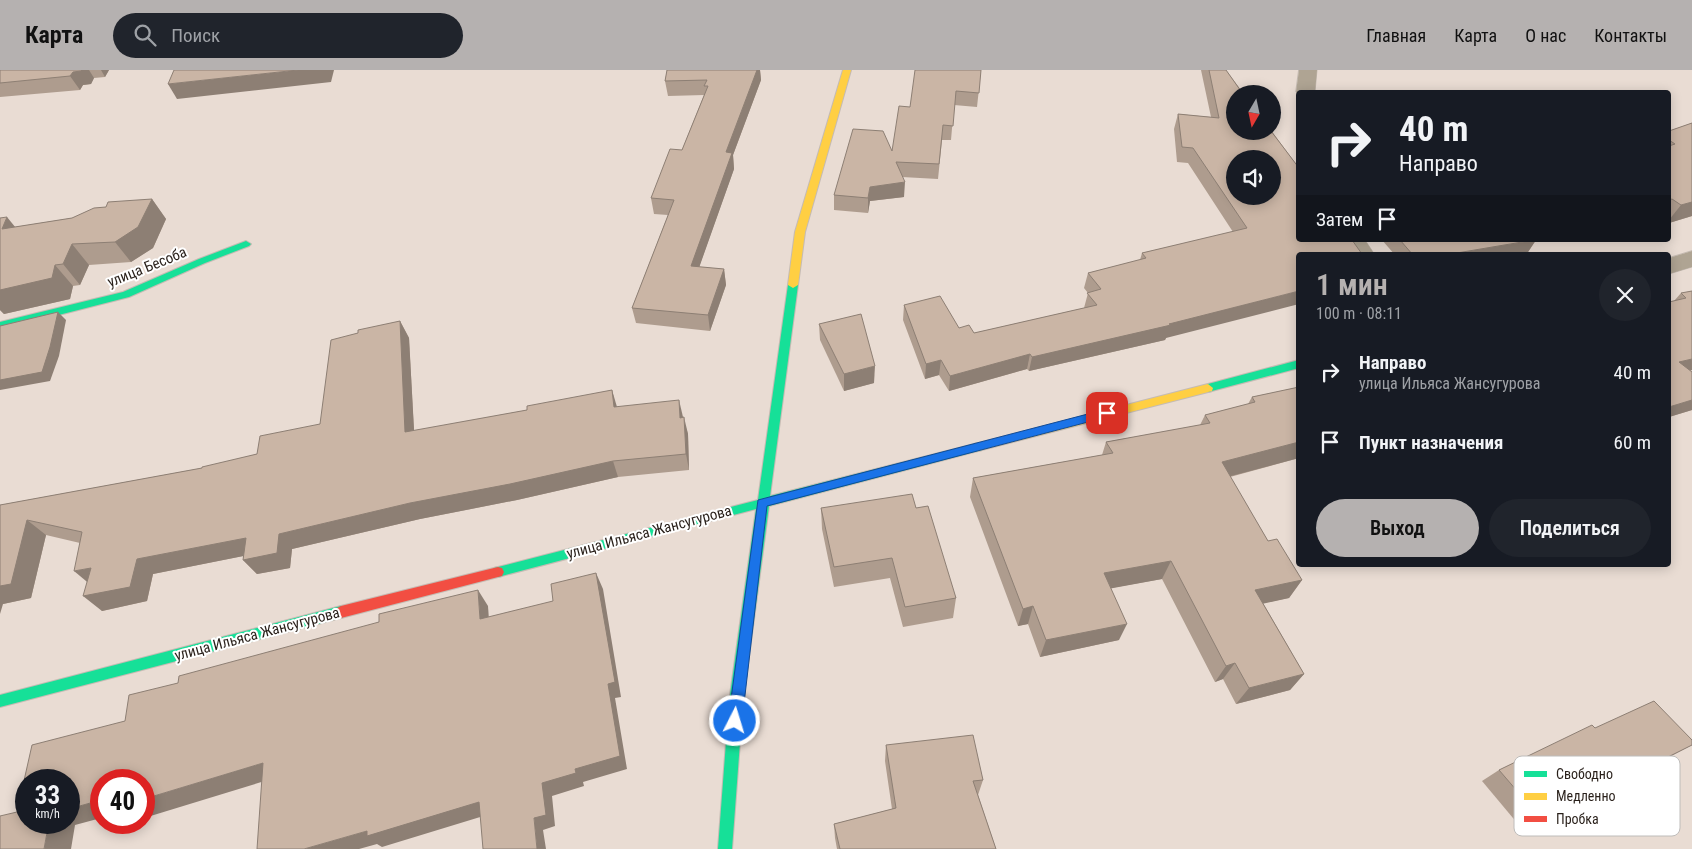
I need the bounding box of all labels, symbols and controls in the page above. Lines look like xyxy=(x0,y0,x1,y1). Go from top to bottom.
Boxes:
search box xyxy=(113,13,463,58)
text: Карта xyxy=(25,21,83,49)
icon: search xyxy=(131,21,159,49)
text: Поиск xyxy=(171,24,220,47)
text: Главная xyxy=(1366,25,1426,46)
text: Карта xyxy=(1454,25,1497,46)
text: О нас xyxy=(1525,25,1566,46)
text: Контакты xyxy=(1594,25,1667,46)
north arrow xyxy=(1226,85,1281,140)
map controls xyxy=(1226,85,1281,205)
text: 40 m xyxy=(1399,109,1468,150)
icon: right xyxy=(1316,110,1381,175)
button: sound xyxy=(1226,150,1281,205)
text: Направо xyxy=(1399,151,1478,176)
icon: arrive xyxy=(1373,205,1401,233)
text: Затем xyxy=(1316,208,1363,231)
street label: улица Бесоба xyxy=(105,243,189,291)
text: 1 мин xyxy=(1316,267,1388,302)
button: close xyxy=(1599,269,1651,321)
text: 100 m · 08:11 xyxy=(1316,304,1402,323)
text: Направо xyxy=(1359,351,1426,374)
icon: right xyxy=(1316,358,1344,386)
text: 40 m xyxy=(1614,361,1651,384)
text: улица Ильяса Жансугурова xyxy=(1359,374,1540,393)
pin xyxy=(1086,392,1128,434)
icon: arrive xyxy=(1093,399,1121,427)
icon: arrive xyxy=(1316,428,1344,456)
text: Пункт назначения xyxy=(1359,431,1503,454)
text: 60 m xyxy=(1614,431,1651,454)
button: Выход xyxy=(1316,499,1479,557)
button: Поделиться xyxy=(1489,499,1651,557)
street label: улица Ильяса Жансугурова xyxy=(565,501,733,563)
street label: улица Ильяса Жансугурова xyxy=(173,603,341,665)
position arrow xyxy=(708,694,760,746)
legend xyxy=(1514,756,1680,836)
text: Свободно xyxy=(1556,766,1613,782)
speed limit sign: 40 xyxy=(90,769,155,834)
text: 33 xyxy=(35,781,60,810)
text: Медленно xyxy=(1556,788,1616,804)
text: km/h xyxy=(35,807,60,821)
text: Пробка xyxy=(1556,811,1599,827)

